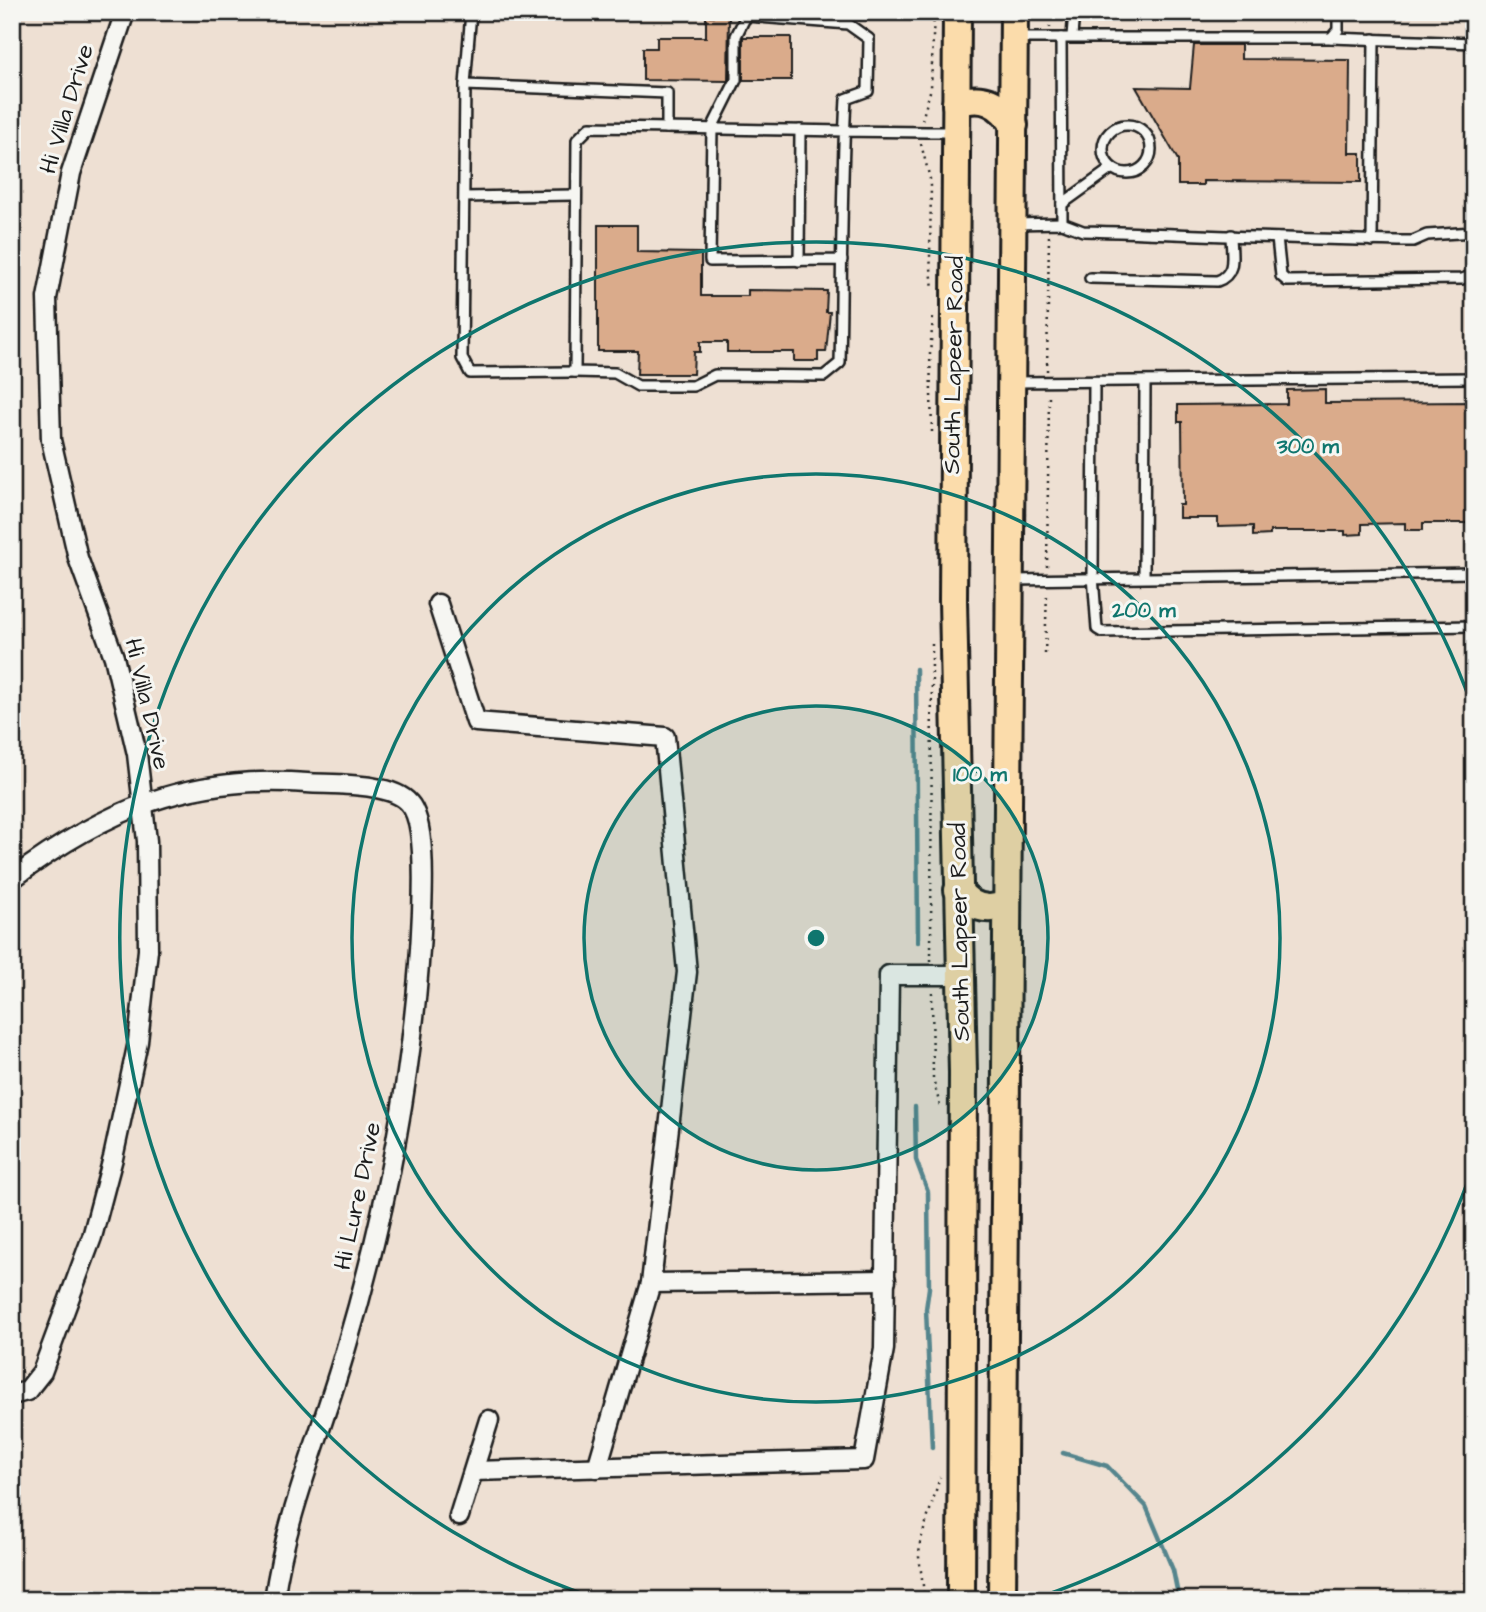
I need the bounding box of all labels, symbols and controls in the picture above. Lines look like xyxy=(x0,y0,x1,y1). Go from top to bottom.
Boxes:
street label: Hi Villa Drive xyxy=(31,40,103,178)
street label: South Lapeer Road xyxy=(935,256,973,474)
text: 300 m xyxy=(1276,432,1340,461)
text: 200 m xyxy=(1111,596,1176,625)
street label: Hi Villa Drive xyxy=(115,635,179,773)
text: 100 m xyxy=(953,760,1008,789)
street label: South Lapeer Road xyxy=(941,823,979,1041)
centre of rings xyxy=(804,926,828,950)
street label: Hi Lure Drive xyxy=(326,1119,390,1273)

